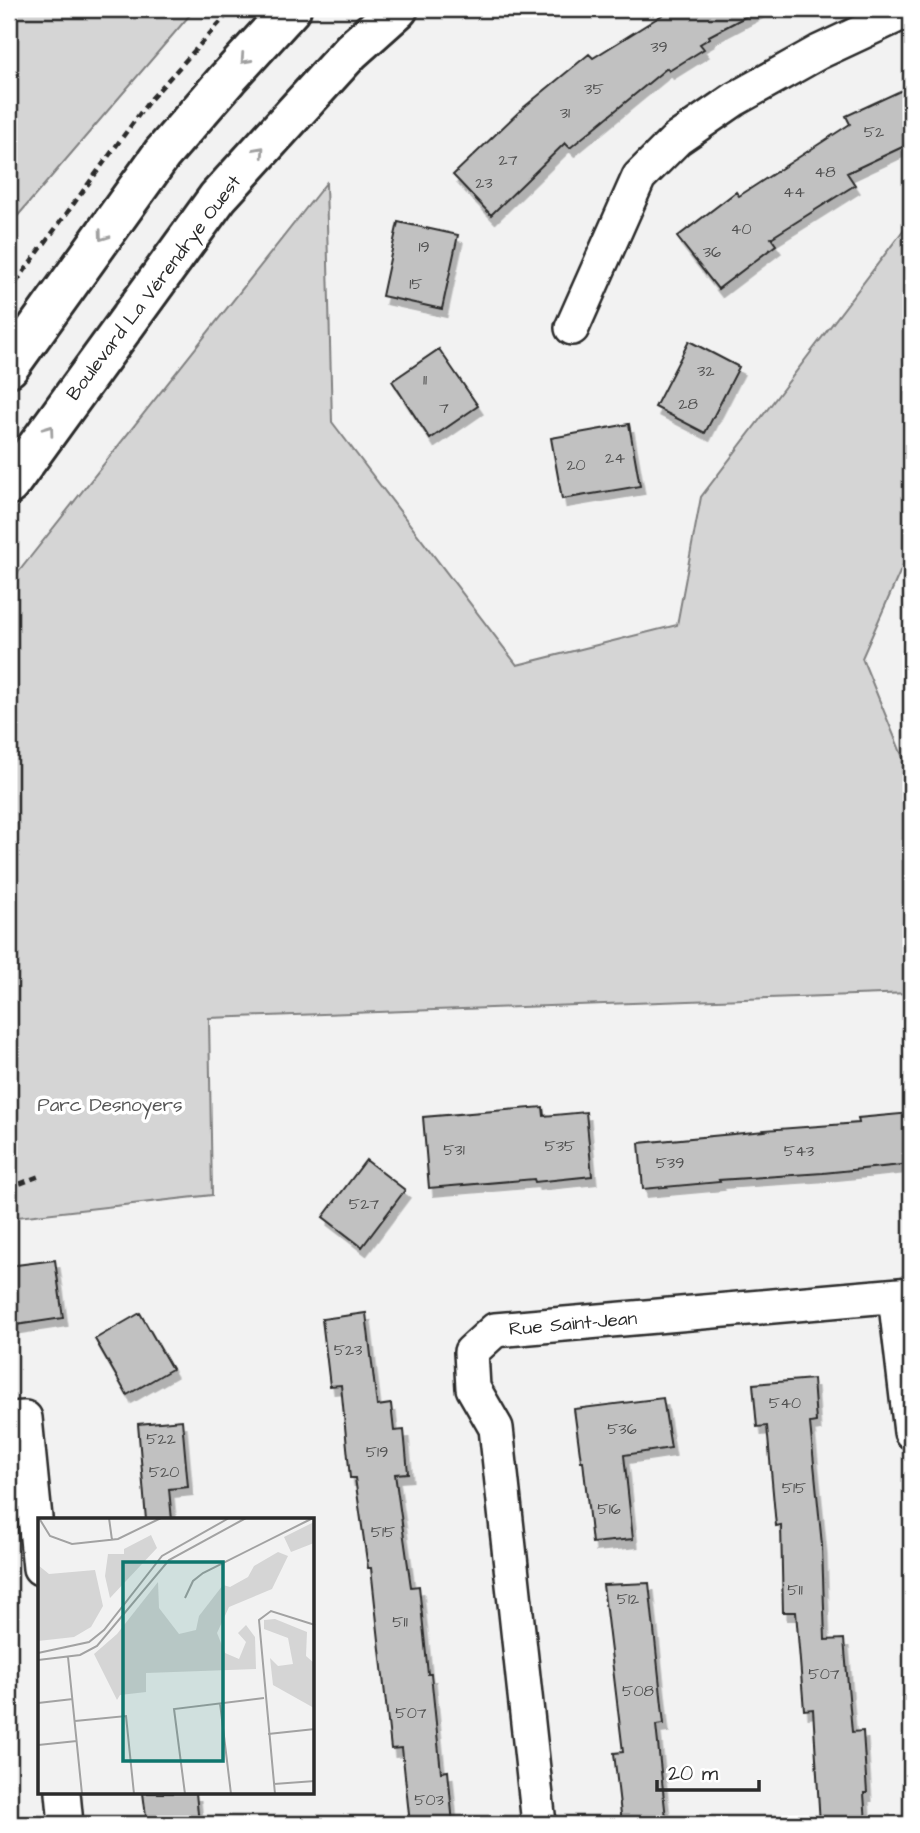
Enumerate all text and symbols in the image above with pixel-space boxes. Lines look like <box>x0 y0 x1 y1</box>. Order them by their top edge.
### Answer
house number: 39 <box>650 36 668 58</box>
one-way arrow <box>241 51 253 64</box>
house number: 35 <box>584 78 604 100</box>
house number: 31 <box>560 102 570 124</box>
house number: 52 <box>864 121 884 143</box>
one-way arrow <box>251 146 264 159</box>
house number: 27 <box>499 149 518 171</box>
house number: 48 <box>814 161 836 183</box>
street label: Boulevard La Vérendrye Ouest <box>60 170 249 407</box>
house number: 23 <box>475 172 493 194</box>
house number: 44 <box>783 181 805 203</box>
house number: 40 <box>731 218 751 240</box>
one-way arrow <box>99 228 111 241</box>
house number: 19 <box>418 236 430 258</box>
house number: 36 <box>703 241 721 263</box>
house number: 15 <box>409 273 423 295</box>
house number: 32 <box>697 360 715 382</box>
house number: 11 <box>423 369 427 391</box>
house number: 28 <box>678 393 698 415</box>
house number: 7 <box>439 397 449 419</box>
one-way arrow <box>41 425 53 438</box>
house number: 24 <box>605 447 625 469</box>
house number: 20 <box>566 454 586 476</box>
park label: Parc Desnoyers <box>38 1092 182 1120</box>
house number: 535 <box>545 1135 576 1157</box>
house number: 531 <box>443 1139 465 1161</box>
house number: 543 <box>784 1140 814 1162</box>
house number: 539 <box>656 1152 684 1174</box>
house number: 527 <box>349 1193 379 1215</box>
street label: Rue Saint-Jean <box>508 1305 638 1343</box>
house number: 523 <box>334 1339 362 1361</box>
house number: 540 <box>769 1392 801 1414</box>
house number: 536 <box>607 1418 637 1440</box>
house number: 522 <box>146 1428 176 1450</box>
house number: 519 <box>366 1441 388 1463</box>
house number: 520 <box>149 1461 179 1483</box>
house number: 515 <box>782 1477 807 1499</box>
house number: 516 <box>597 1498 621 1520</box>
inset map <box>38 1518 315 1794</box>
house number: 515 <box>371 1521 396 1543</box>
house number: 511 <box>787 1579 803 1601</box>
house number: 512 <box>617 1588 639 1610</box>
house number: 511 <box>392 1611 408 1633</box>
house number: 507 <box>808 1663 840 1685</box>
house number: 508 <box>622 1680 654 1702</box>
house number: 507 <box>395 1702 427 1724</box>
scale bar <box>657 1749 759 1793</box>
text: 20 m <box>668 1759 719 1788</box>
house number: 503 <box>414 1789 444 1811</box>

